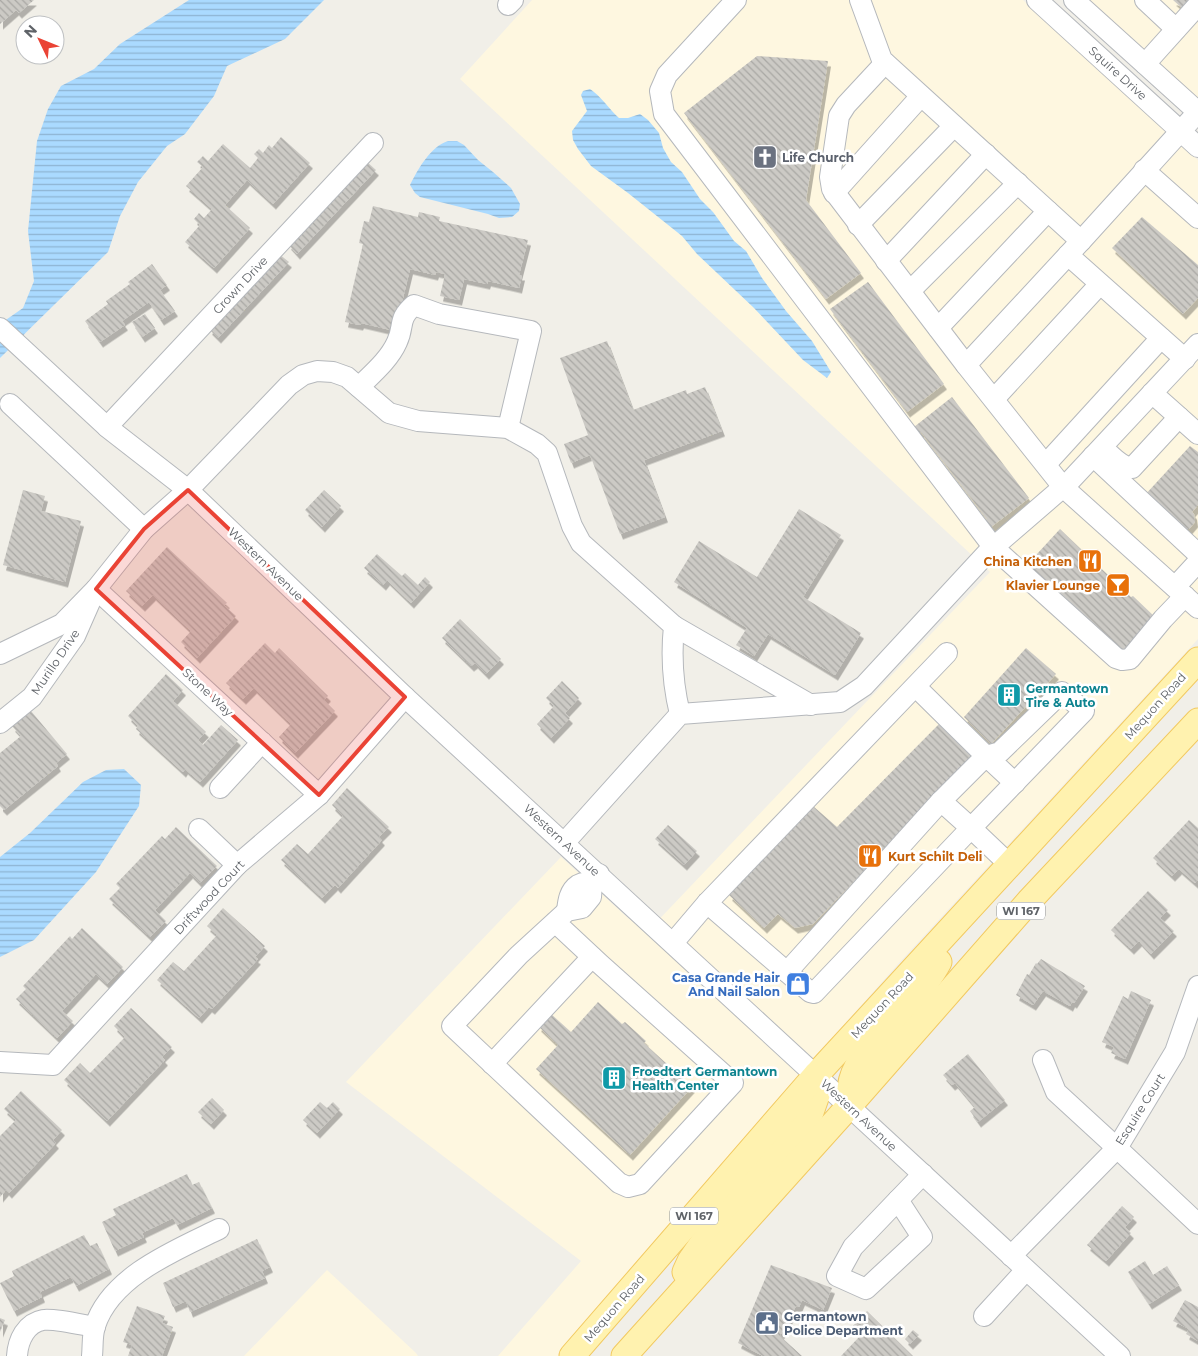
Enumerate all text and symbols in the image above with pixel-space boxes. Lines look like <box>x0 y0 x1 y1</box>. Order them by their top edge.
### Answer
north arrow <box>15 15 65 65</box>
text: N <box>20 21 41 41</box>
street label: Squire Drive <box>1086 43 1150 103</box>
church icon: Life Church <box>752 144 778 170</box>
place label: Life Church <box>782 150 854 165</box>
street label: Crown Drive <box>209 253 271 317</box>
street label: Western Avenue <box>225 524 307 604</box>
restaurant icon: China Kitchen <box>1077 548 1103 574</box>
place label: China Kitchen <box>984 554 1072 569</box>
bar icon: Klavier Lounge <box>1105 572 1131 598</box>
place label: Klavier Lounge <box>1006 578 1100 593</box>
street label: Murillo Drive <box>28 626 82 698</box>
street label: Stone Way <box>179 665 237 720</box>
street label: Mequon Road <box>1121 669 1189 743</box>
place label: Germantown Tire & Auto <box>1026 681 1108 710</box>
building icon: Germantown Tire & Auto <box>996 682 1022 708</box>
street label: Western Avenue <box>521 801 603 879</box>
restaurant icon: Kurt Schilt Deli <box>857 843 883 869</box>
place label: Kurt Schilt Deli <box>888 849 982 864</box>
street label: Driftwood Court <box>170 856 248 938</box>
road number: WI 167 <box>997 902 1045 919</box>
street label: Mequon Road <box>848 969 916 1041</box>
place label: Casa Grande Hair And Nail Salon <box>672 970 780 999</box>
shop icon: Casa Grande Hair And Nail Salon <box>785 971 811 997</box>
place label: Froedtert Germantown Health Center <box>632 1064 777 1093</box>
building icon: Froedtert Germantown Health Center <box>601 1065 627 1091</box>
street label: Esquire Court <box>1112 1070 1168 1148</box>
street label: Western Avenue <box>818 1076 900 1154</box>
road number: WI 167 <box>670 1208 718 1224</box>
street label: Mequon Road <box>580 1271 648 1345</box>
place label: Germantown Police Department <box>784 1309 904 1338</box>
public building icon: Germantown Police Department <box>754 1310 780 1336</box>

